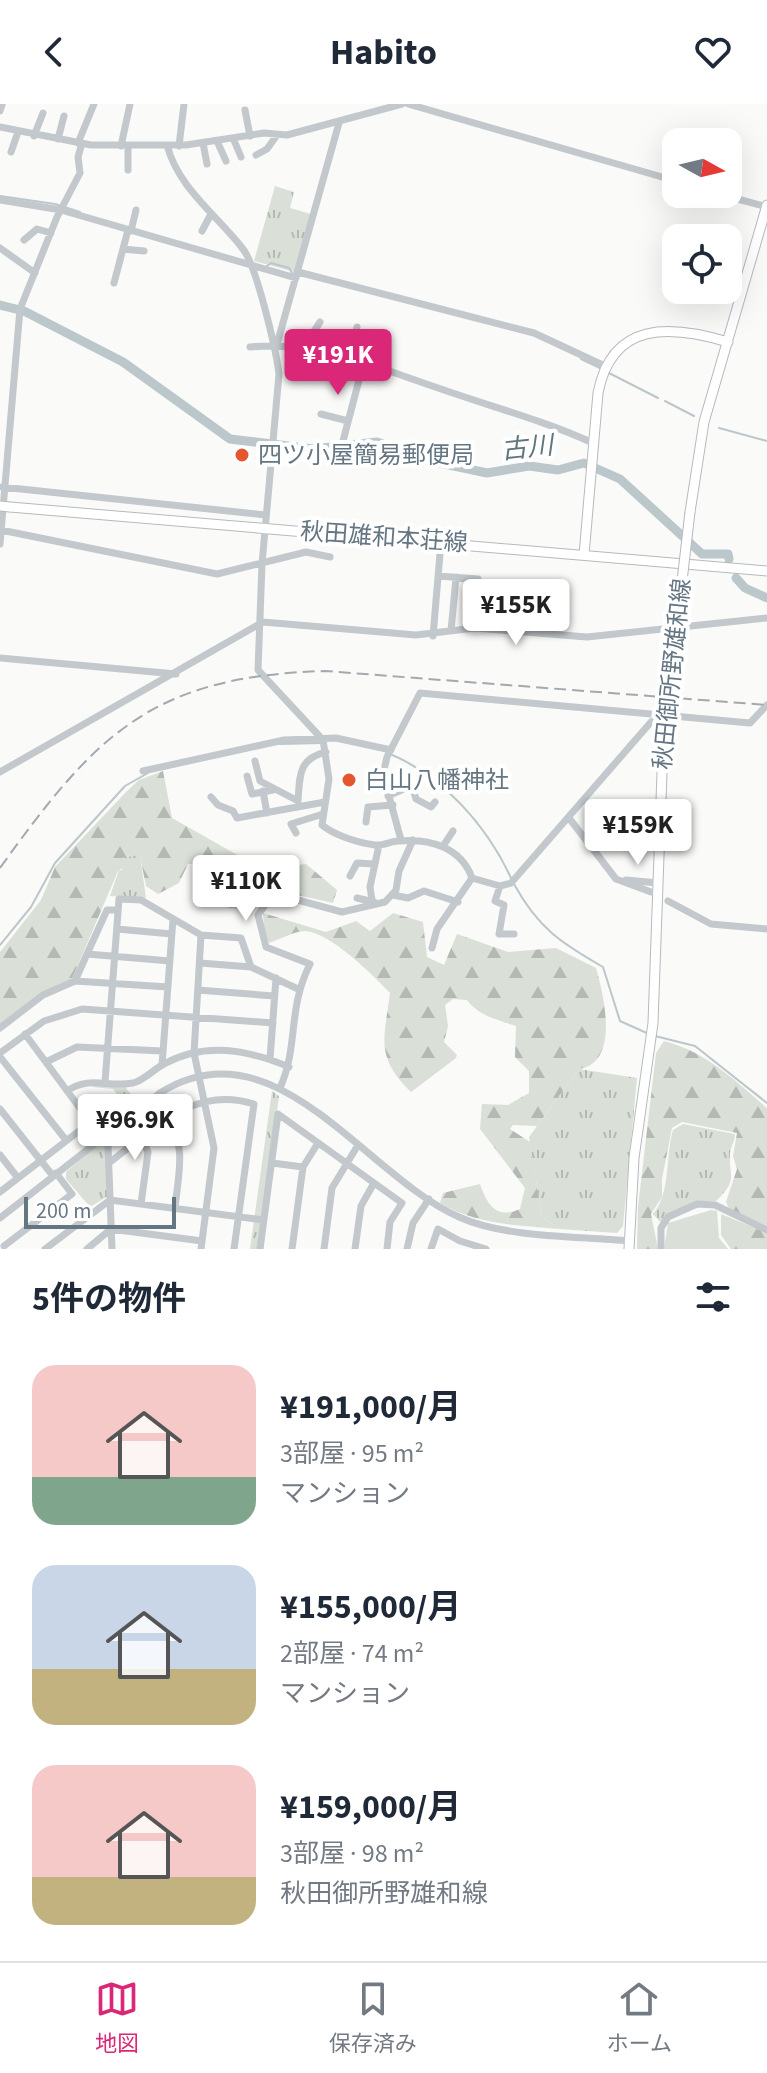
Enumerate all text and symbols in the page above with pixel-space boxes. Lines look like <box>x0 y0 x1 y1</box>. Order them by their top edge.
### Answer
text: Habito <box>330 27 437 78</box>
icon: back <box>32 30 76 74</box>
icon: heart <box>691 30 735 74</box>
north arrow <box>662 128 742 208</box>
map controls <box>662 128 742 304</box>
button: locate <box>662 224 742 304</box>
pin: ¥191K <box>282 329 394 397</box>
text: ¥191K <box>303 336 373 373</box>
water label: 古川 <box>499 426 558 469</box>
place label: 四ツ小屋簡易郵便局 <box>258 438 474 473</box>
marker: 四ツ小屋簡易郵便局 <box>233 446 251 464</box>
street label: 秋田雄和本荘線 <box>299 514 469 561</box>
street label: 秋田御所野雄和線 <box>645 577 700 771</box>
pin: ¥155K <box>460 579 572 647</box>
text: ¥155K <box>481 586 551 623</box>
place label: 白山八幡神社 <box>365 763 509 798</box>
marker: 白山八幡神社 <box>340 771 358 789</box>
pin: ¥159K <box>582 799 694 867</box>
text: ¥159K <box>603 806 673 843</box>
pin: ¥110K <box>190 855 302 923</box>
text: ¥110K <box>211 862 281 899</box>
pin: ¥96.9K <box>70 1094 200 1162</box>
text: ¥96.9K <box>96 1101 174 1138</box>
scale bar <box>24 1193 176 1229</box>
text: 200 m <box>36 1195 91 1227</box>
text: 5件の物件 <box>32 1275 186 1324</box>
icon: filters <box>691 1275 735 1319</box>
text: ¥191,000/月 <box>280 1383 461 1432</box>
icon: home <box>96 1397 192 1493</box>
text: 3部屋 · 95 m² <box>280 1435 424 1472</box>
text: マンション <box>280 1475 410 1512</box>
text: ¥155,000/月 <box>280 1583 461 1632</box>
icon: home <box>96 1597 192 1693</box>
text: 2部屋 · 74 m² <box>280 1635 424 1672</box>
text: マンション <box>280 1675 410 1712</box>
text: ¥159,000/月 <box>280 1783 461 1832</box>
icon: home <box>96 1797 192 1893</box>
text: 3部屋 · 98 m² <box>280 1835 424 1872</box>
text: 秋田御所野雄和線 <box>280 1875 488 1912</box>
tab: 地図 <box>95 1977 139 2060</box>
tab: 保存済み <box>329 1977 417 2060</box>
tab: ホーム <box>607 1977 672 2060</box>

